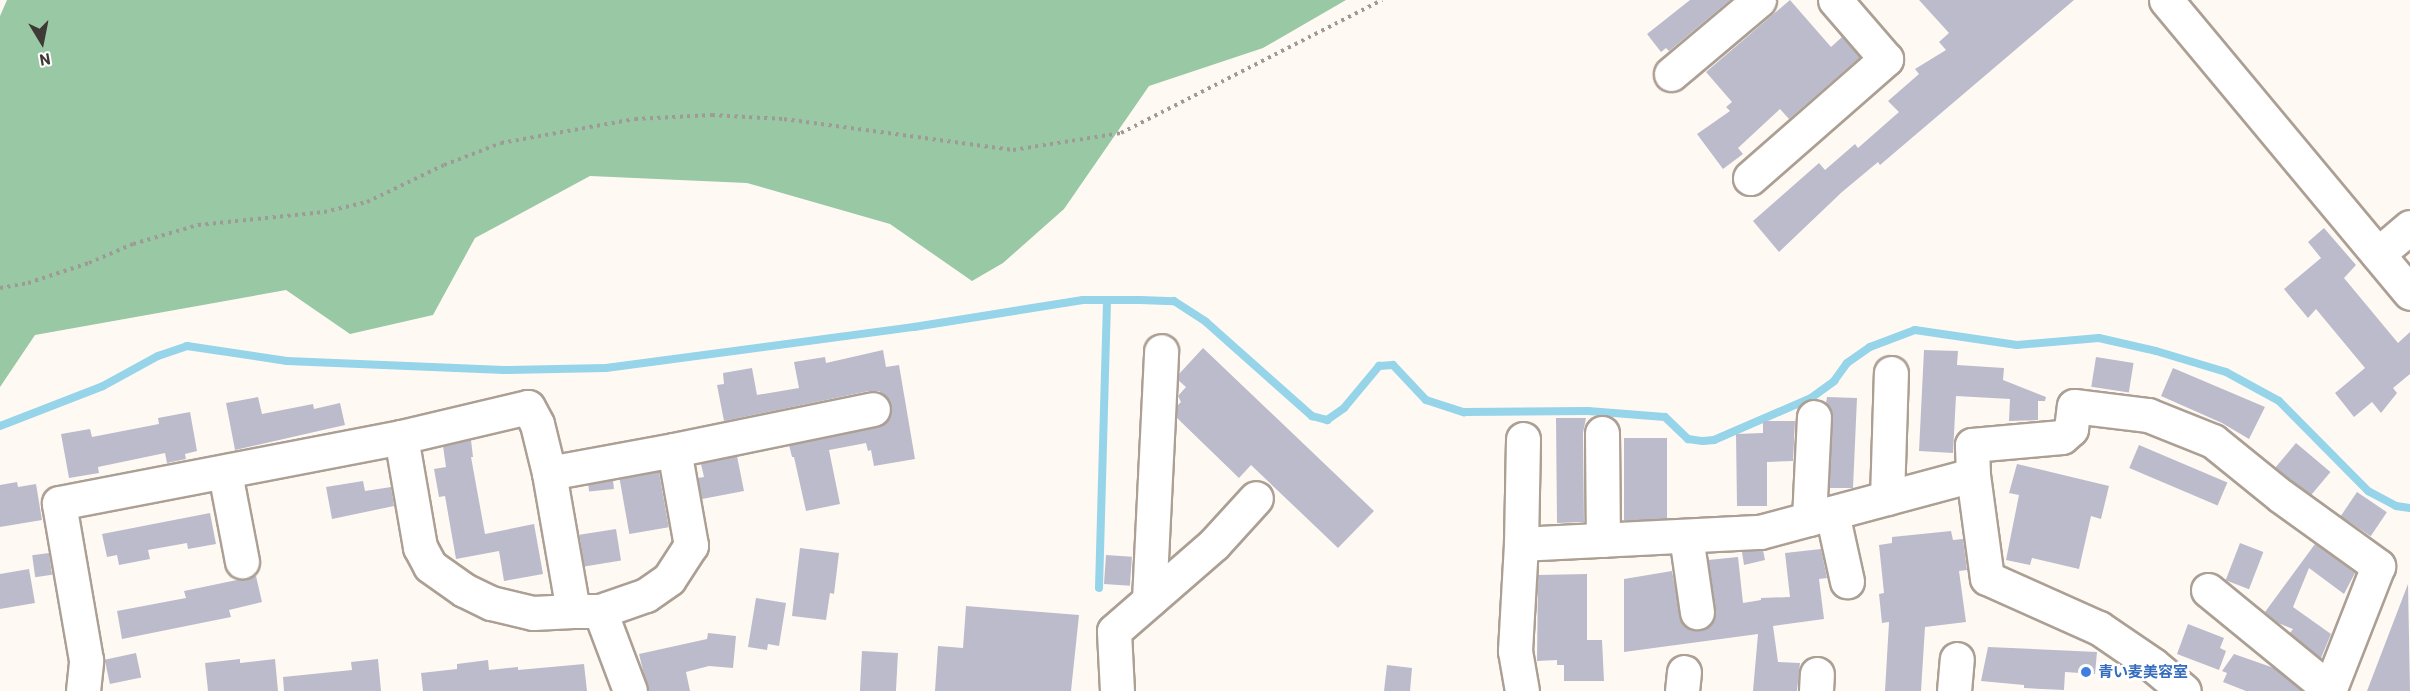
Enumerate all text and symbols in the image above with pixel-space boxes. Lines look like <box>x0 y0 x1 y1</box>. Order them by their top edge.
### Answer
north arrow <box>12 12 72 72</box>
text: N <box>38 50 52 70</box>
place label: 青い麦美容室 <box>2098 663 2188 681</box>
marker: 青い麦美容室 <box>2079 665 2093 679</box>

